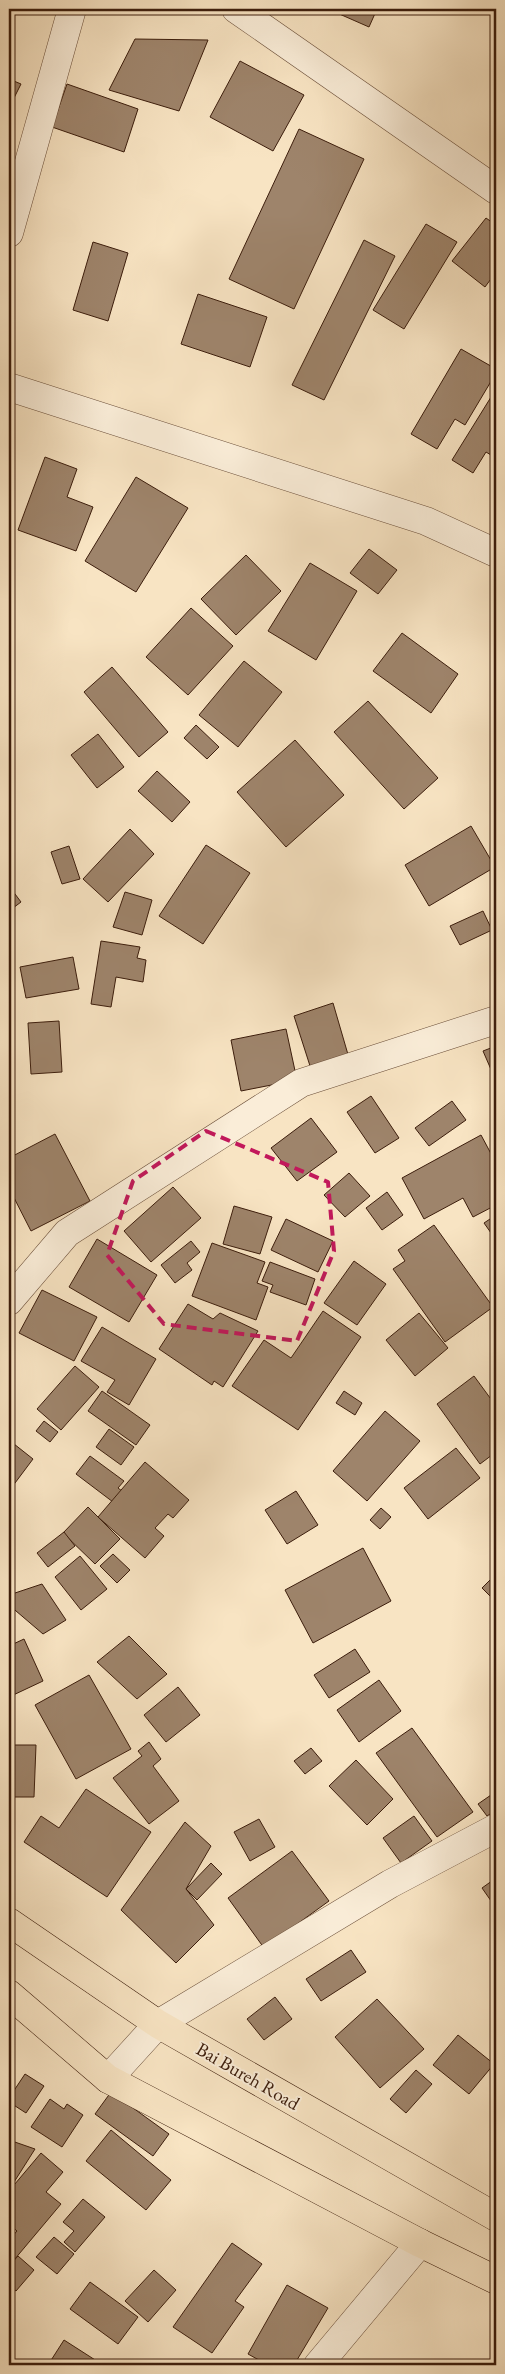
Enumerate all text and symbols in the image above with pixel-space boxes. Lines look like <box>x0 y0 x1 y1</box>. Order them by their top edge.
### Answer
street label: Bai Bureh Road <box>192 2036 305 2116</box>

